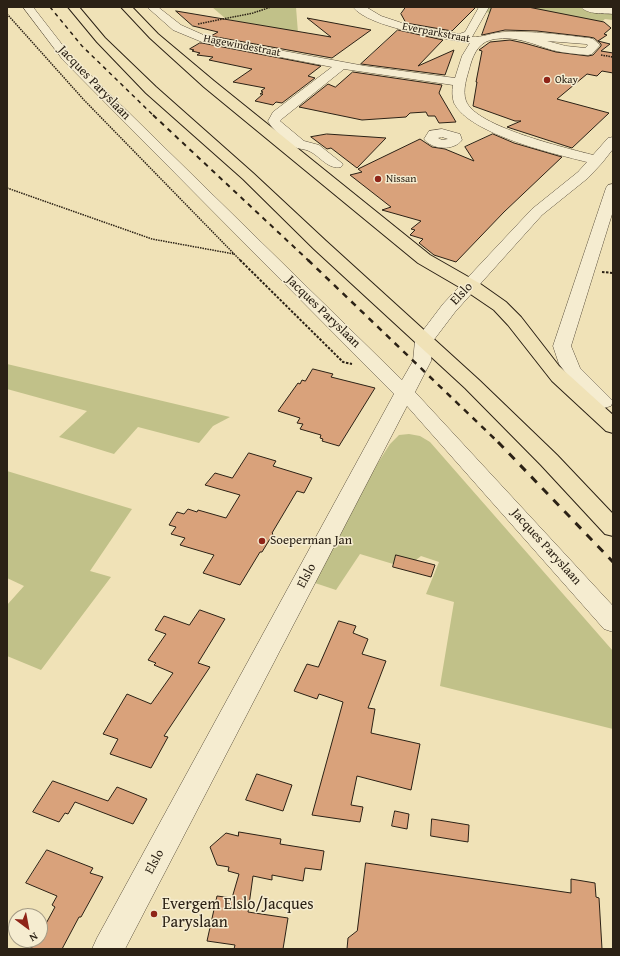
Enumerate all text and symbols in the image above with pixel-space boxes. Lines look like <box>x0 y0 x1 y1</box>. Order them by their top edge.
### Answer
street label: Everparkstraat <box>401 20 471 46</box>
street label: Hagewindestraat <box>202 32 282 60</box>
street label: Jacques Paryslaan <box>55 43 133 123</box>
place label: Okay <box>555 73 578 87</box>
marker: Okay <box>542 75 552 85</box>
place label: Nissan <box>386 172 416 186</box>
marker: Nissan <box>373 174 383 184</box>
street label: Jacques Paryslaan <box>283 273 363 351</box>
street label: Elslo <box>448 279 476 309</box>
street label: Jacques Paryslaan <box>508 506 584 588</box>
place label: Soeperman Jan <box>270 533 352 549</box>
marker: Soeperman Jan <box>257 536 267 546</box>
street label: Elslo <box>294 561 320 591</box>
street label: Elslo <box>142 847 168 877</box>
place label: Evergem Elslo/Jacques Paryslaan <box>162 895 314 933</box>
north arrow <box>8 908 48 948</box>
marker: Evergem Elslo/Jacques Paryslaan <box>149 909 159 919</box>
text: N <box>26 929 41 946</box>

